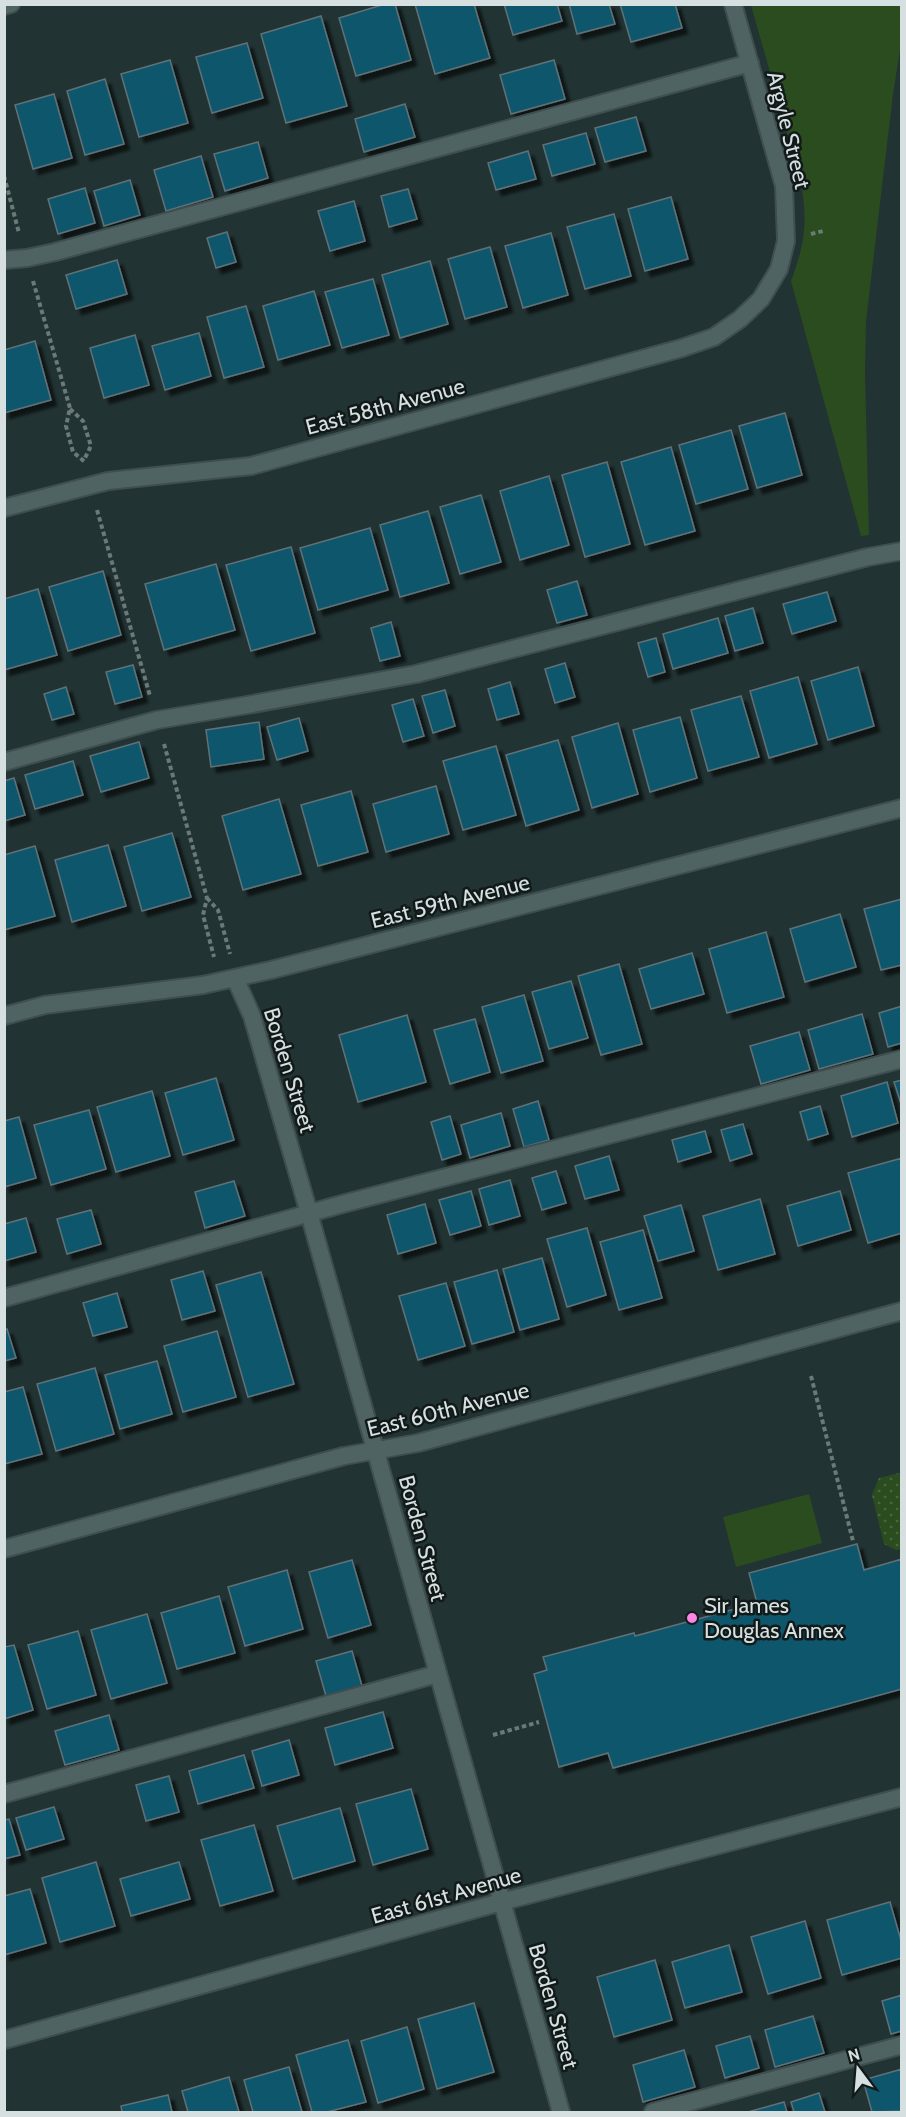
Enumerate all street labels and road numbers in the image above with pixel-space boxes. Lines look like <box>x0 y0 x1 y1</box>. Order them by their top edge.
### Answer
street label: Argyle Street <box>761 69 816 192</box>
street label: East 58th Avenue <box>303 372 468 441</box>
street label: East 59th Avenue <box>368 869 532 934</box>
street label: Borden Street <box>258 1004 321 1136</box>
street label: East 60th Avenue <box>364 1376 532 1443</box>
street label: Borden Street <box>393 1472 452 1605</box>
street label: East 61st Avenue <box>368 1861 524 1930</box>
street label: Borden Street <box>523 1940 584 2072</box>

